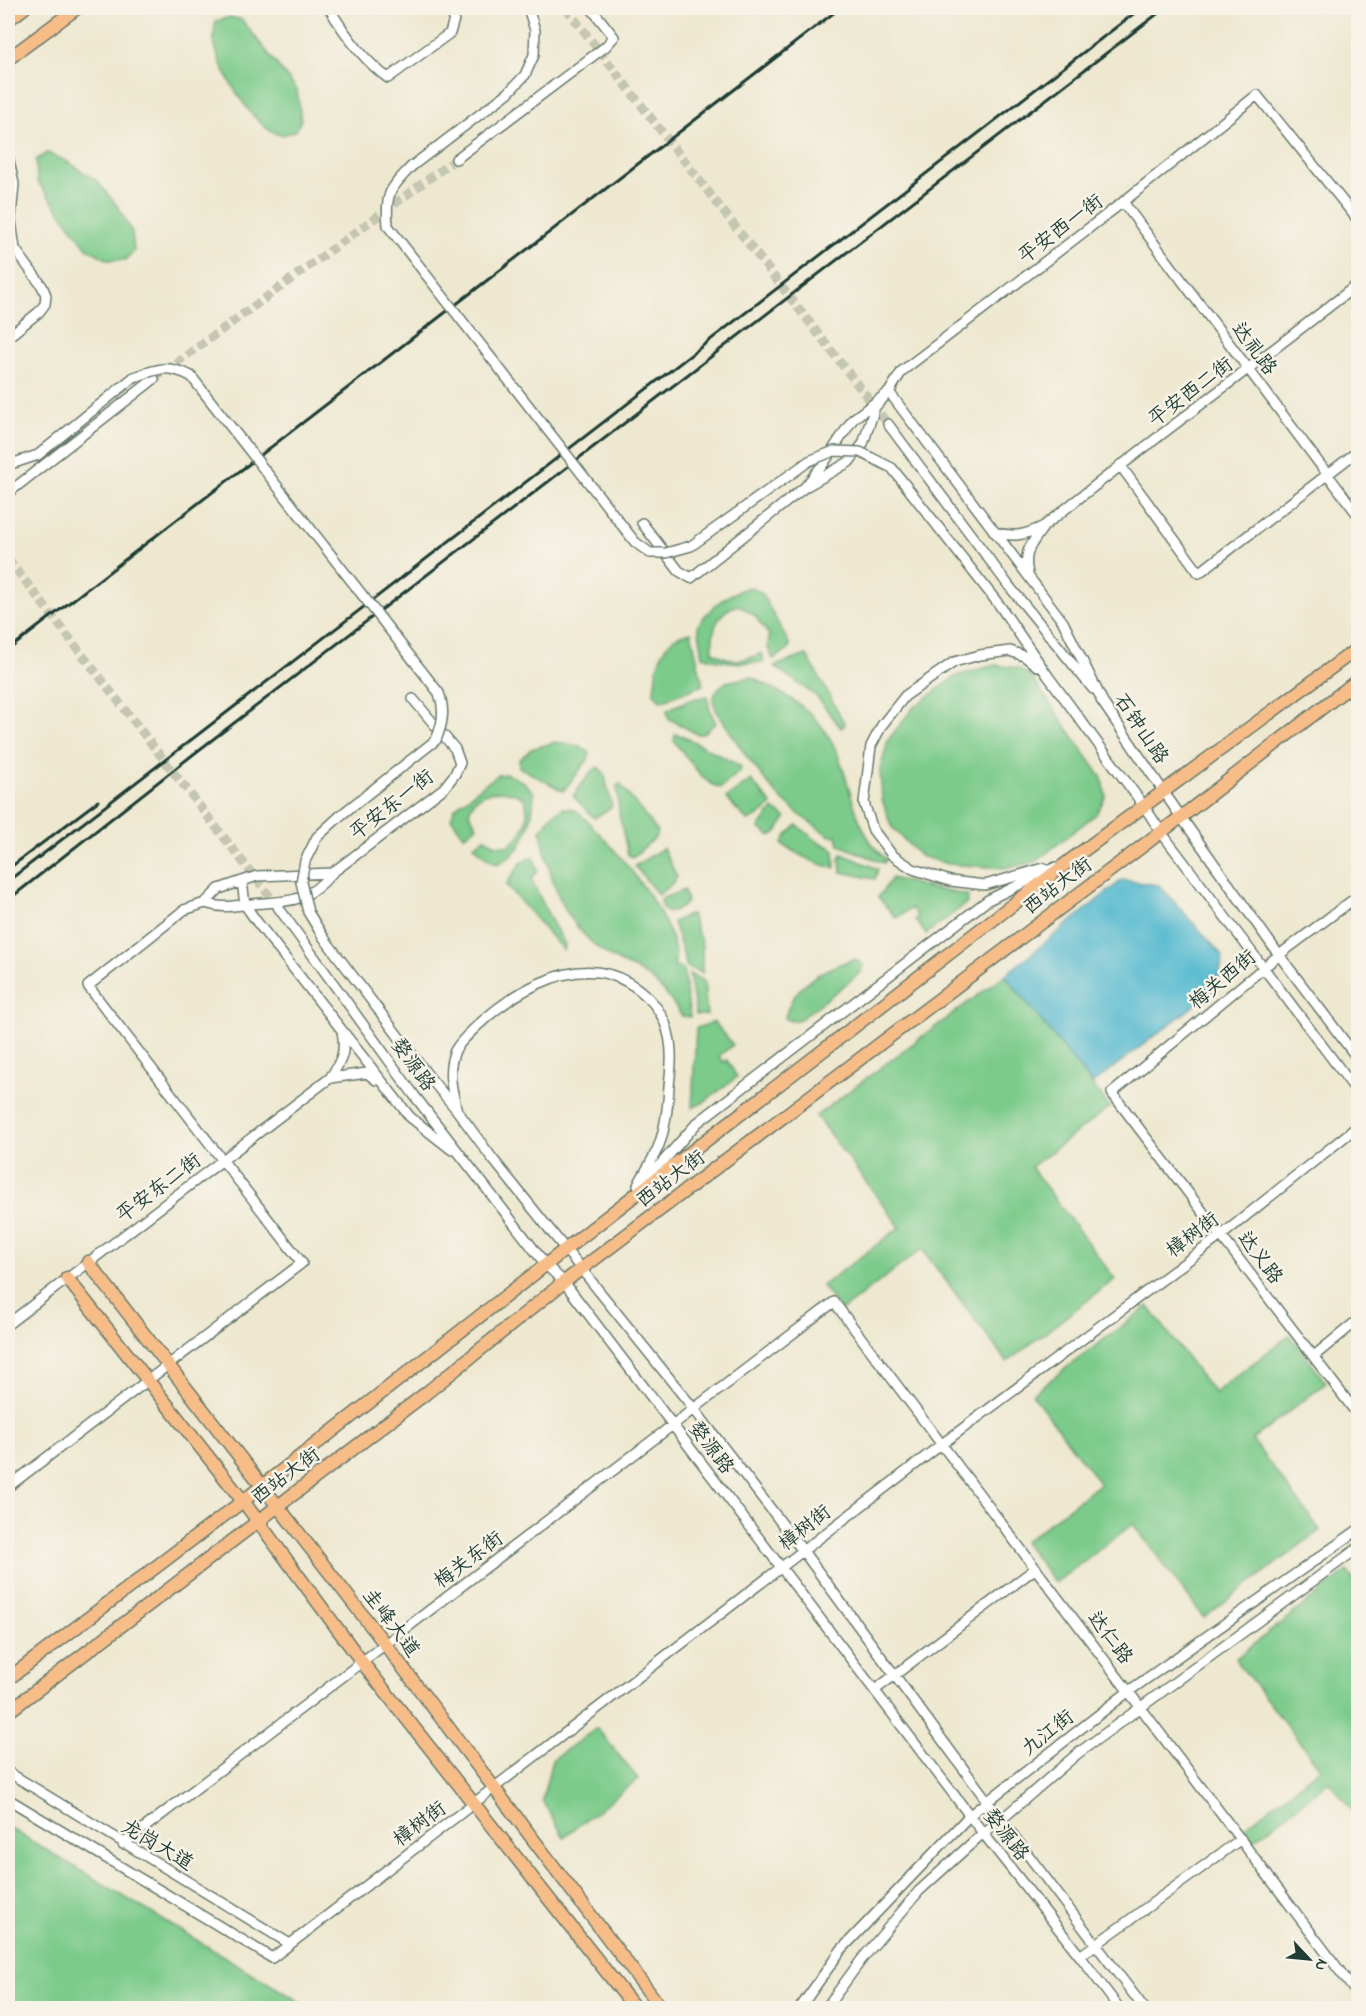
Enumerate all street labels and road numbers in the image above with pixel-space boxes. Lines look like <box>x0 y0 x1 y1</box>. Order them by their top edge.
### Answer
street label: 平安西一街 <box>1013 188 1110 272</box>
street label: 达礼路 <box>1223 317 1283 383</box>
street label: 平安西二街 <box>1143 351 1240 435</box>
street label: 石钟山路 <box>1106 688 1175 771</box>
street label: 平安东一街 <box>344 764 441 848</box>
street label: 西站大街 <box>1018 851 1099 923</box>
street label: 梅关西街 <box>1184 944 1264 1018</box>
street label: 婺源路 <box>383 1033 442 1099</box>
street label: 西站大街 <box>631 1144 712 1216</box>
street label: 平安东二街 <box>111 1147 208 1231</box>
street label: 樟树街 <box>1161 1206 1226 1266</box>
street label: 达义路 <box>1229 1226 1289 1292</box>
street label: 婺源路 <box>680 1416 740 1482</box>
street label: 西站大街 <box>246 1441 327 1513</box>
street label: 樟树街 <box>773 1499 838 1559</box>
street label: 梅关东街 <box>429 1525 510 1597</box>
street label: 圭峰大道 <box>354 1583 426 1664</box>
street label: 达仁路 <box>1079 1606 1139 1672</box>
street label: 九江街 <box>1016 1704 1081 1764</box>
street label: 樟树街 <box>388 1795 453 1855</box>
street label: 婺源路 <box>975 1803 1036 1869</box>
street label: 龙岗大道 <box>115 1813 198 1879</box>

